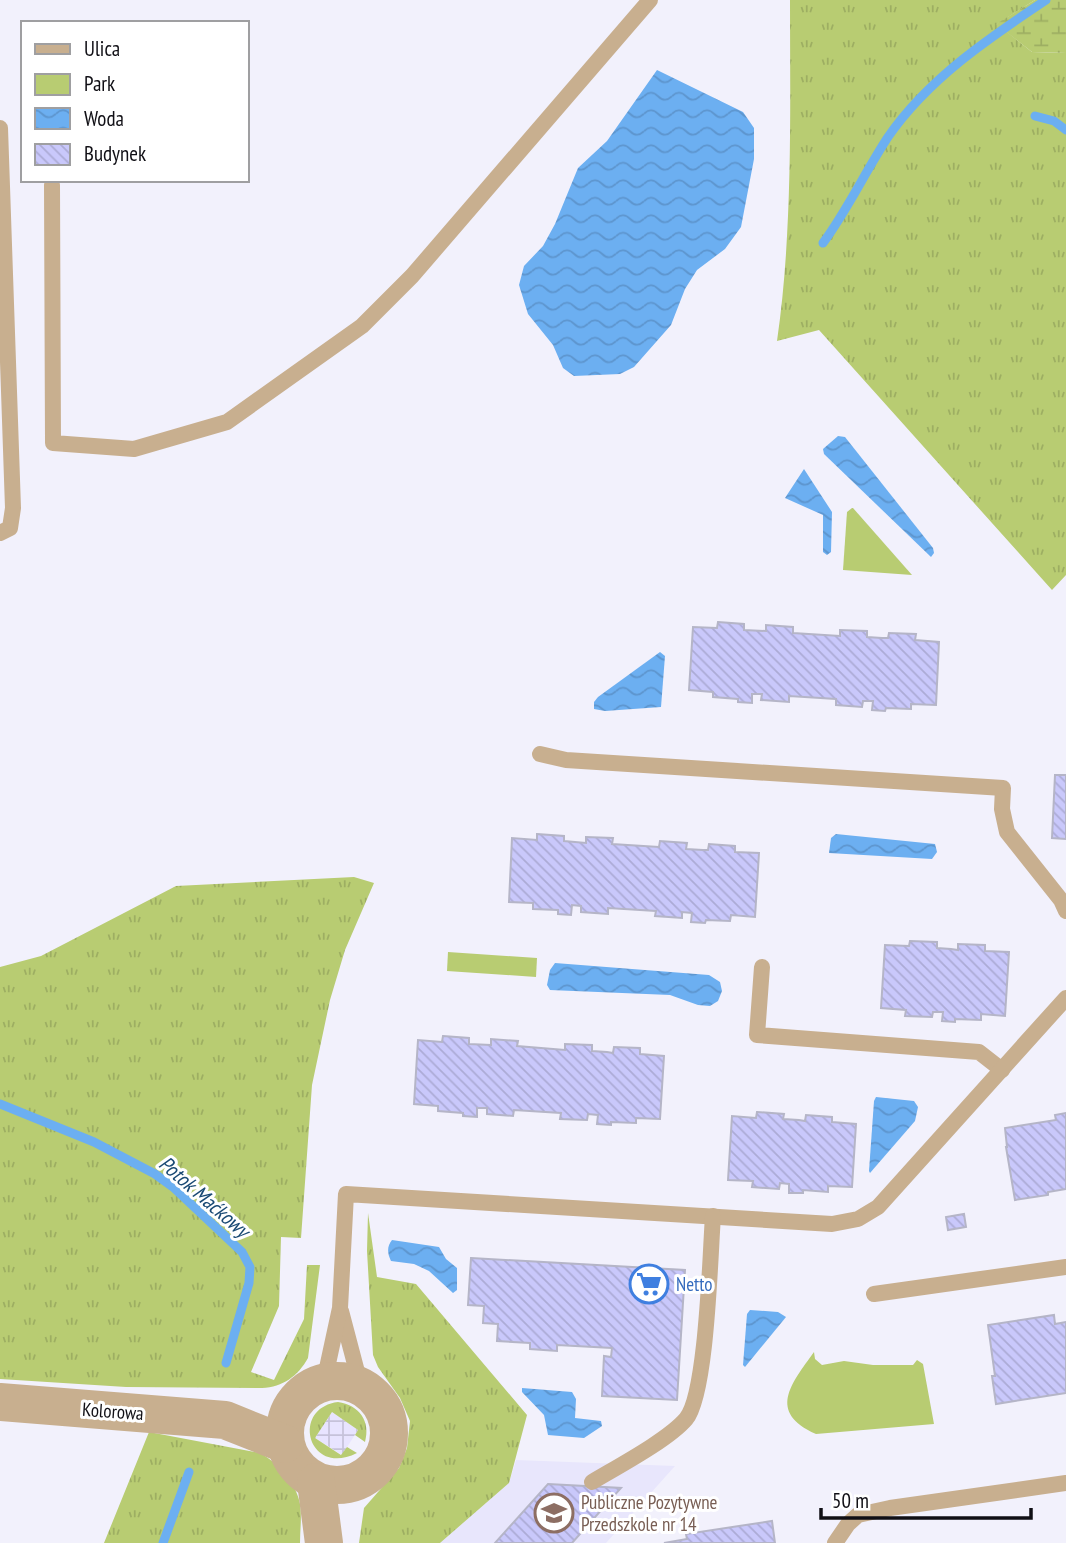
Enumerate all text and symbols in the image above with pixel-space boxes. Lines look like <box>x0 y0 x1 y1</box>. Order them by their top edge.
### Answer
legend <box>21 21 248 182</box>
text: Ulica <box>84 35 120 62</box>
text: Park <box>84 70 115 97</box>
text: Woda <box>84 105 124 132</box>
text: Budynek <box>84 140 146 167</box>
water label: Potok Maćkowy <box>153 1150 258 1245</box>
supermarket icon: Netto <box>628 1263 670 1305</box>
place label: Netto <box>676 1272 713 1296</box>
street label: Kolorowa <box>81 1397 145 1425</box>
scale bar <box>821 1476 1031 1520</box>
text: 50 m <box>832 1487 869 1514</box>
place label: Publiczne Pozytywne Przedszkole nr 14 <box>581 1490 718 1536</box>
school or university icon: Publiczne Pozytywne Przedszkole nr 14 <box>533 1492 575 1534</box>

